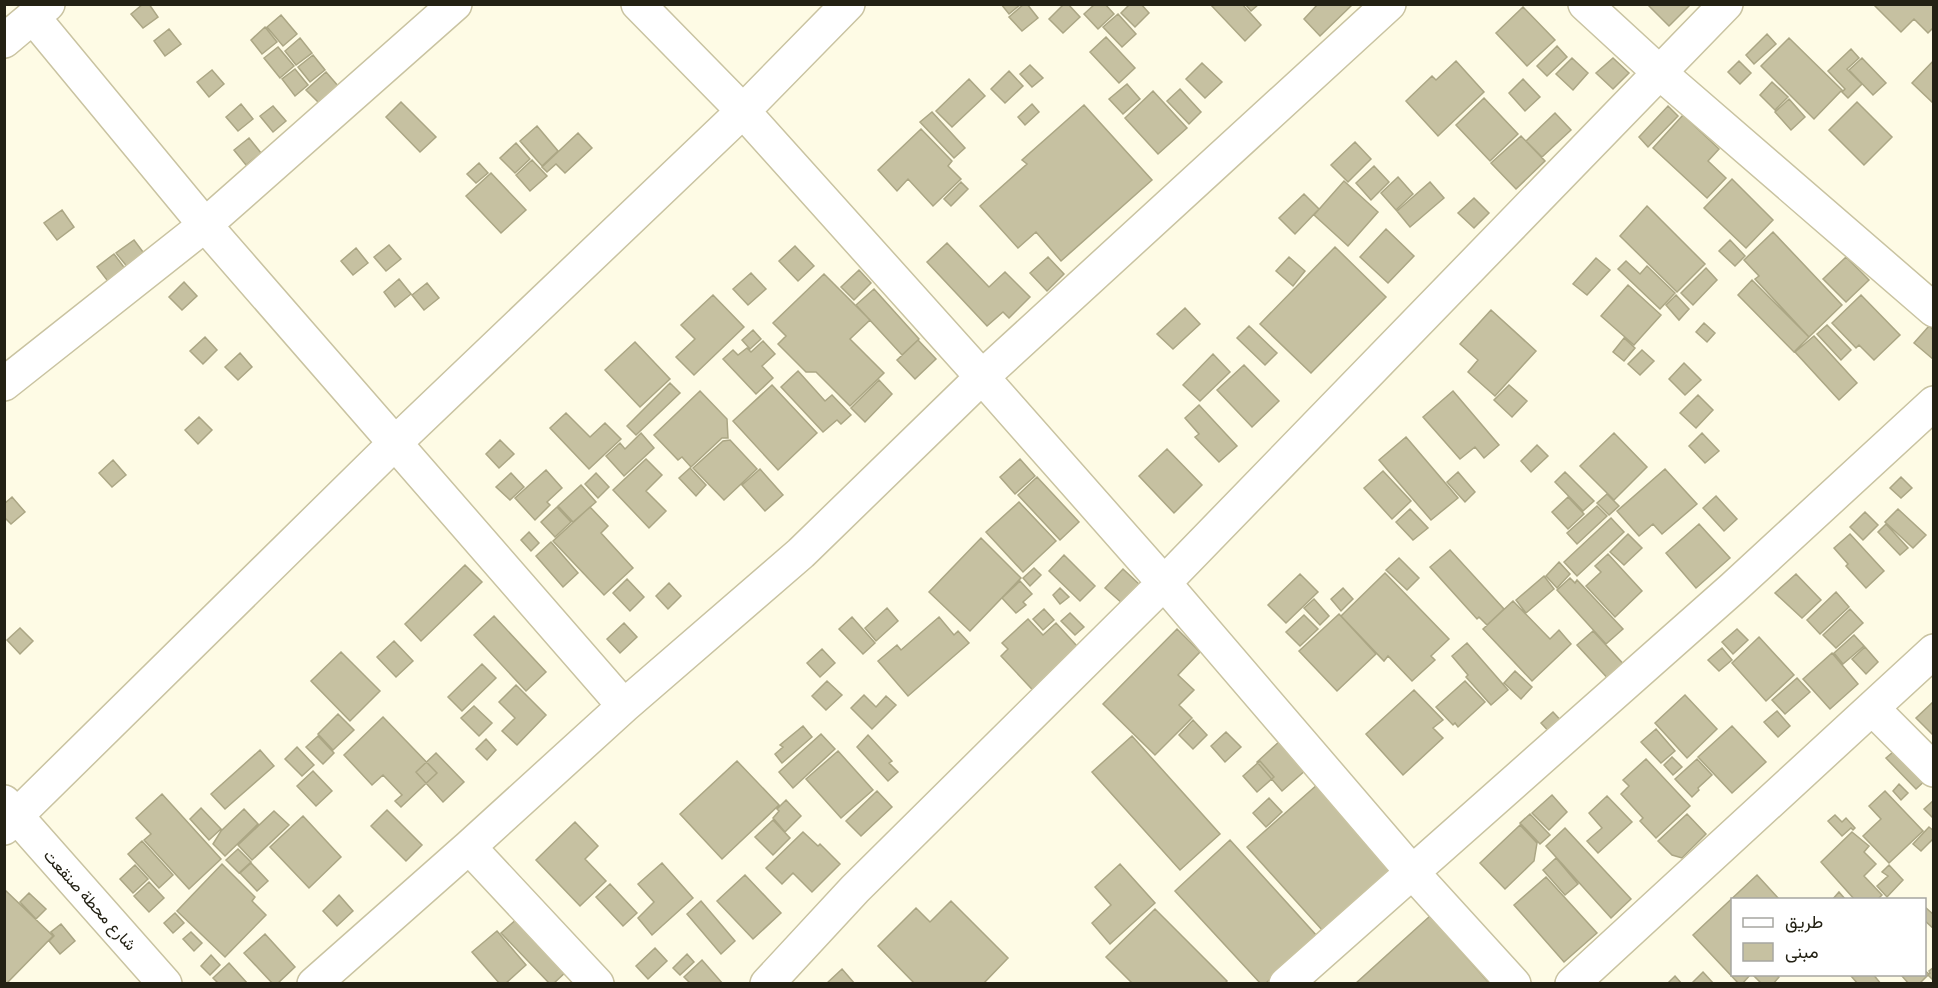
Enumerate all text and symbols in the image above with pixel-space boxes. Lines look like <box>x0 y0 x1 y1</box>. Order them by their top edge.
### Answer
street label: شارع محطة صنقعت <box>38 846 140 956</box>
legend <box>1731 898 1926 976</box>
text: طريق <box>1785 911 1823 933</box>
text: مبنى <box>1785 941 1819 963</box>

